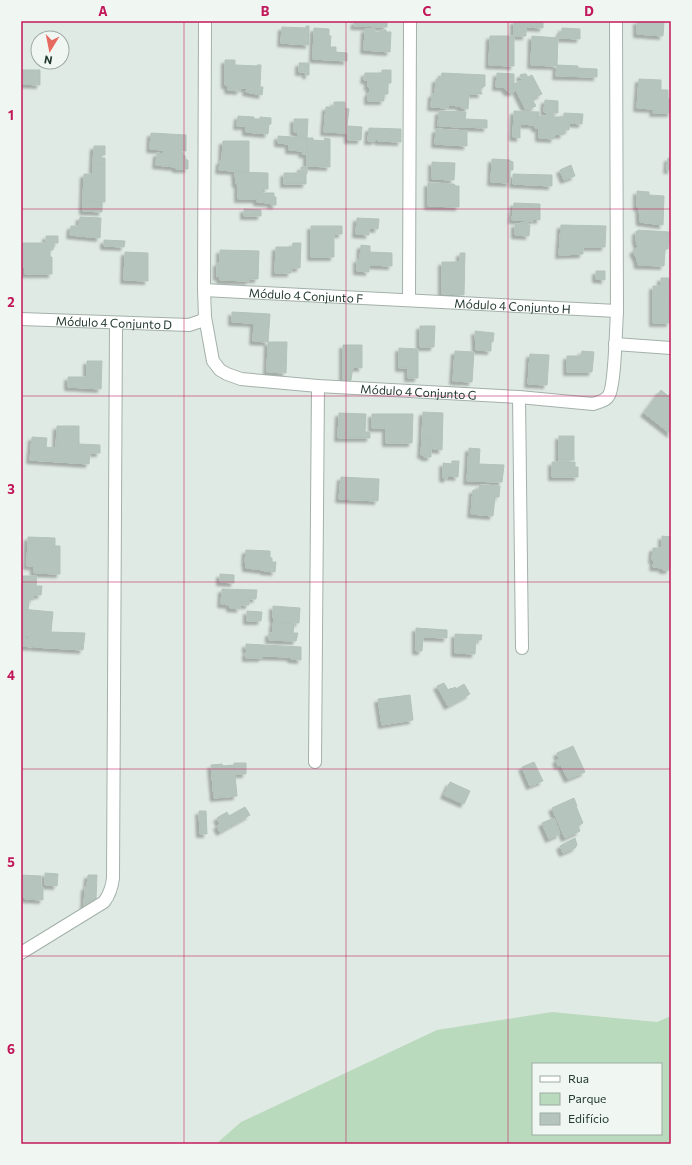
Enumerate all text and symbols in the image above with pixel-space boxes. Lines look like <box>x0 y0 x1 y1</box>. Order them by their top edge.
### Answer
text: A <box>98 3 108 19</box>
text: B <box>261 3 270 19</box>
text: C <box>423 3 432 19</box>
text: D <box>584 3 594 19</box>
north arrow <box>30 30 70 70</box>
text: N <box>43 53 53 67</box>
text: 1 <box>8 107 14 123</box>
street label: Módulo 4 Conjunto F <box>248 285 364 305</box>
text: 2 <box>7 294 15 310</box>
street label: Módulo 4 Conjunto H <box>454 296 571 316</box>
street label: Módulo 4 Conjunto D <box>55 313 173 331</box>
street label: Módulo 4 Conjunto G <box>360 381 477 402</box>
text: 3 <box>7 481 15 497</box>
text: 4 <box>7 667 15 683</box>
text: 5 <box>7 854 15 870</box>
text: 6 <box>7 1041 15 1057</box>
legend <box>532 1063 662 1135</box>
text: Rua <box>568 1071 589 1085</box>
text: Parque <box>568 1091 606 1105</box>
text: Edifício <box>568 1111 609 1125</box>

